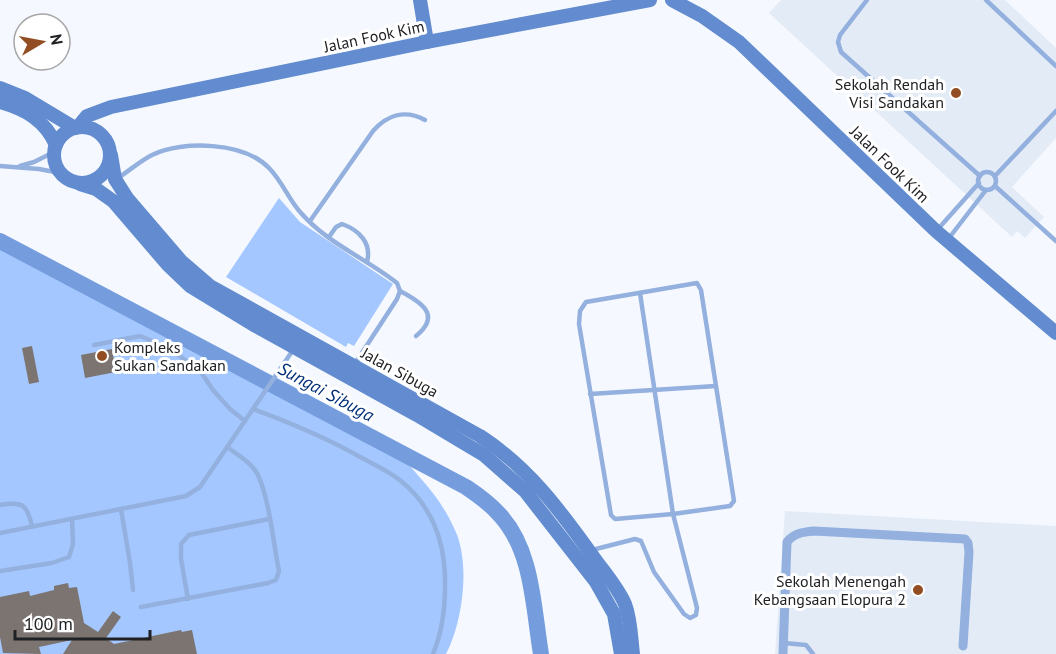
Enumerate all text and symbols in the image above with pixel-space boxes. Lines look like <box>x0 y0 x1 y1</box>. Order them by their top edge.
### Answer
north arrow <box>12 12 72 72</box>
street label: Jalan Fook Kim <box>321 16 426 57</box>
text: N <box>46 32 68 46</box>
place label: Sekolah Rendah Visi Sandakan <box>835 74 944 112</box>
marker: Sekolah Rendah Visi Sandakan <box>949 86 963 100</box>
street label: Jalan Fook Kim <box>846 121 934 207</box>
place label: Kompleks Sukan Sandakan <box>114 337 226 375</box>
street label: Jalan Sibuga <box>357 342 442 401</box>
marker: Kompleks Sukan Sandakan <box>95 349 109 363</box>
water label: Sungai Sibuga <box>274 357 378 427</box>
place label: Sekolah Menengah Kebangsaan Elopura 2 <box>754 571 906 609</box>
marker: Sekolah Menengah Kebangsaan Elopura 2 <box>911 583 925 597</box>
scale bar <box>15 603 150 641</box>
text: 100 m <box>24 612 73 635</box>

